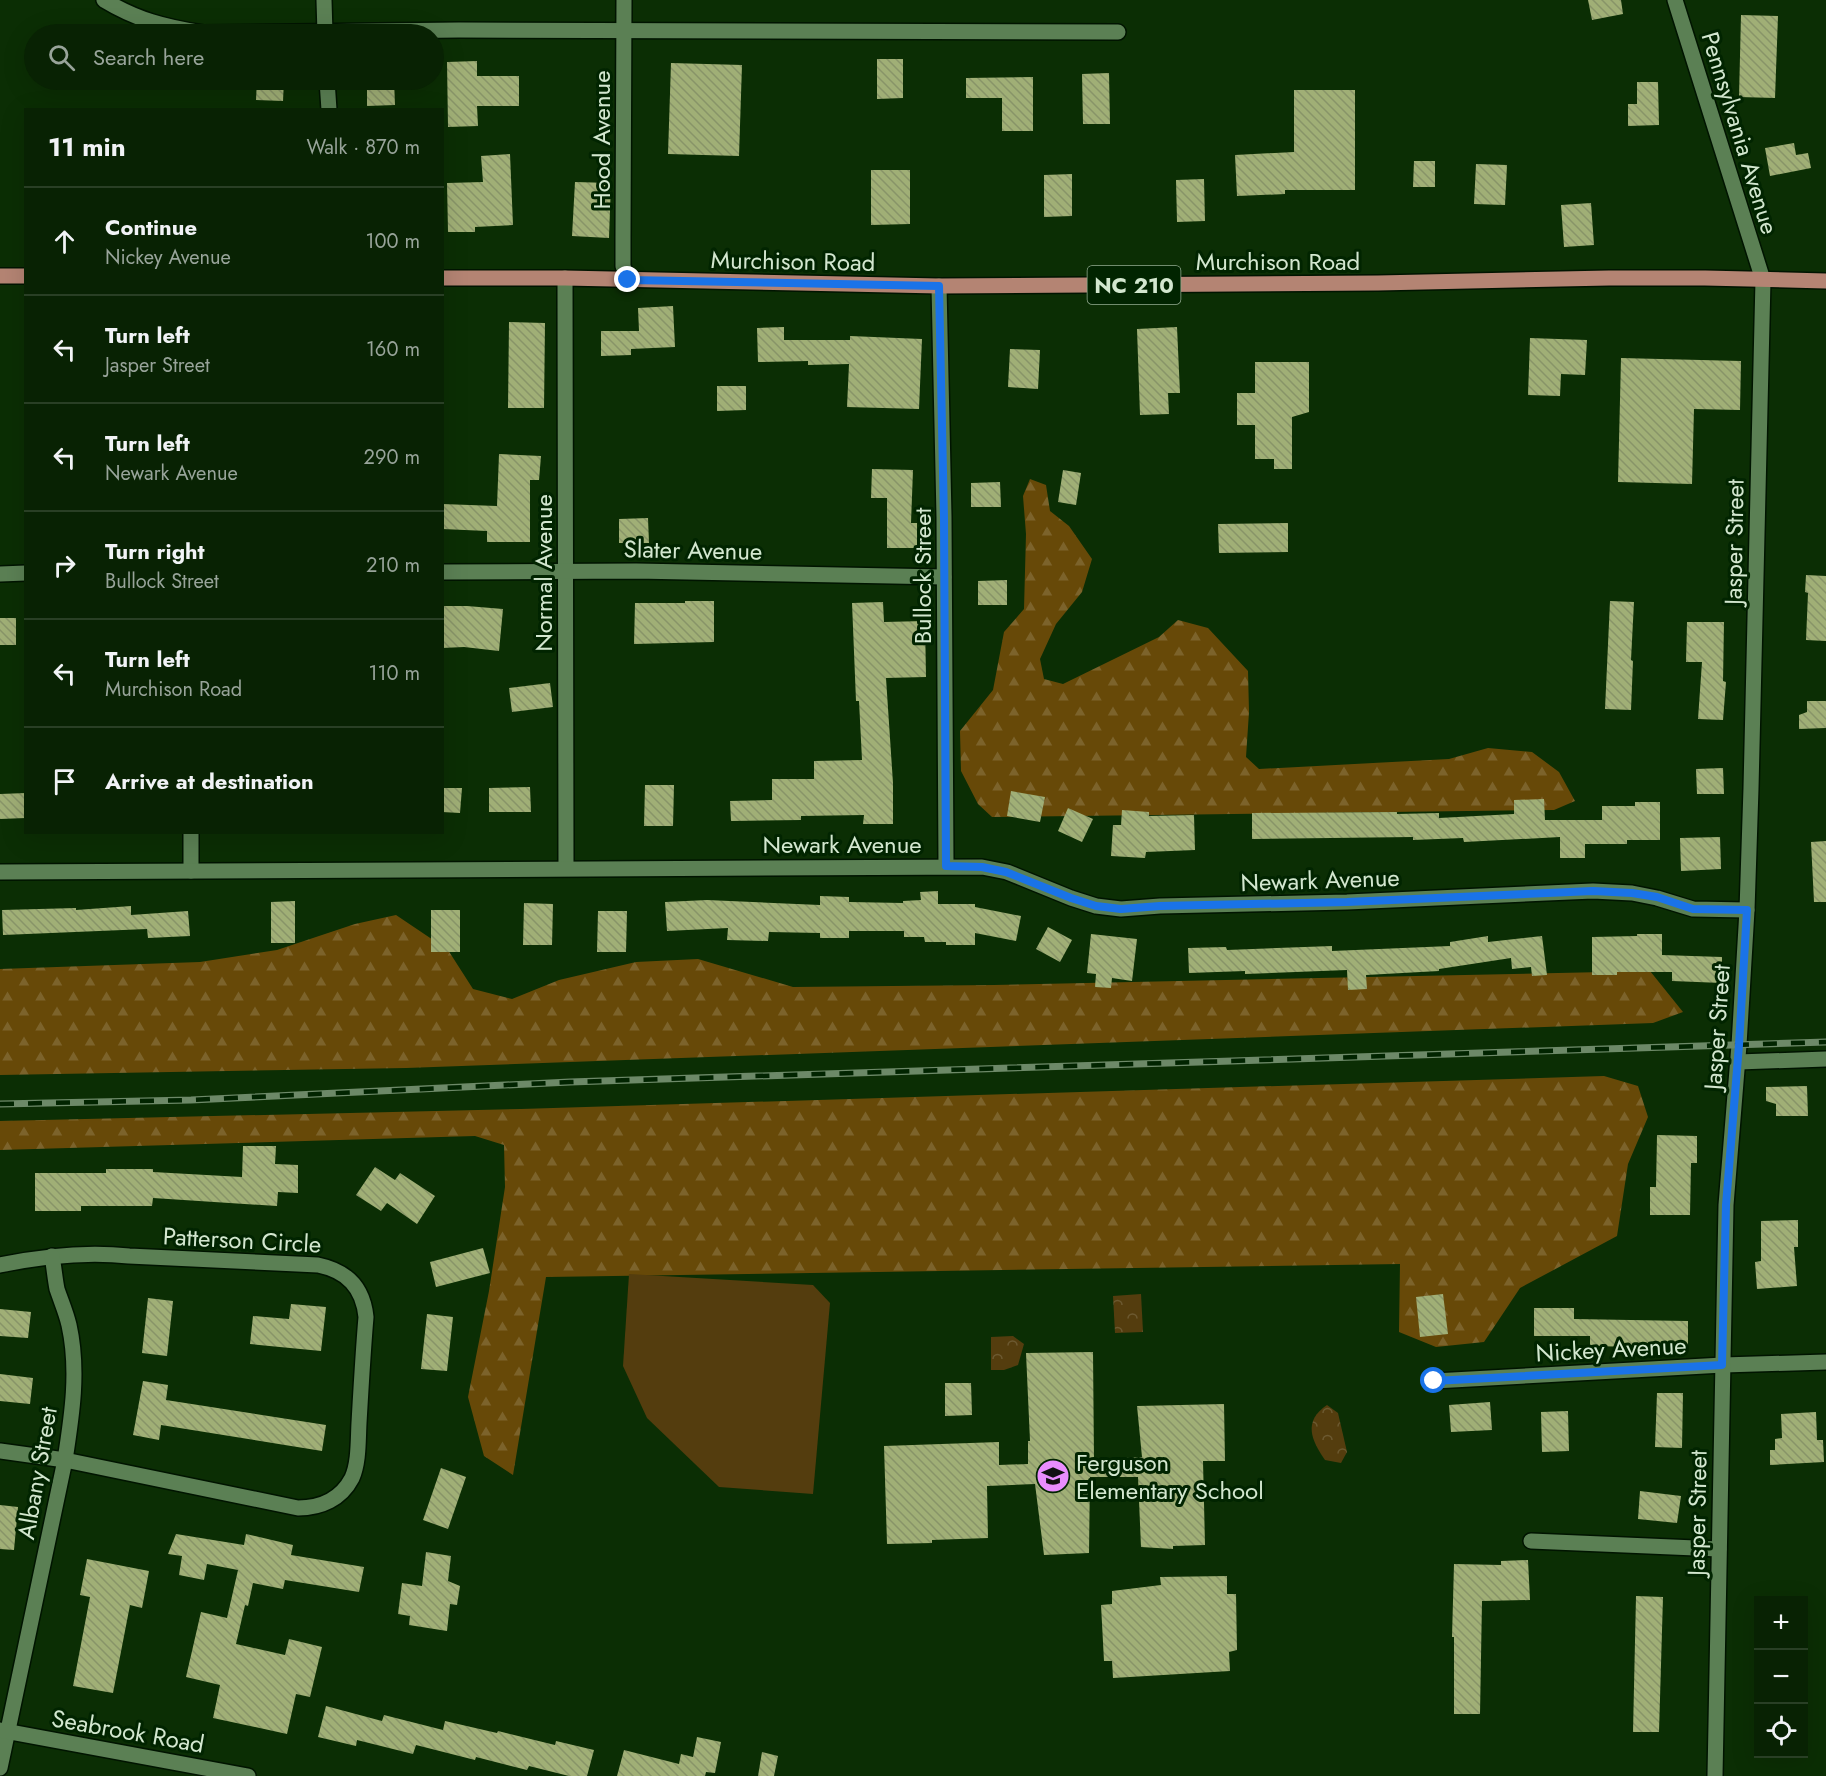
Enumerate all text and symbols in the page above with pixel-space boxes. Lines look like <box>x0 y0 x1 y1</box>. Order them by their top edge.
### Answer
search box <box>24 24 444 90</box>
street label: Pennsylvania Avenue <box>1693 27 1787 239</box>
icon: search <box>45 41 78 74</box>
text: Search here <box>93 41 204 73</box>
street label: Hood Avenue <box>584 70 619 210</box>
text: 11 min <box>48 128 126 166</box>
text: Walk · 870 m <box>306 133 420 162</box>
text: Continue <box>105 211 197 243</box>
icon: ahead <box>48 225 81 258</box>
text: 100 m <box>365 227 420 256</box>
street label: Murchison Road <box>710 242 876 280</box>
text: Nickey Avenue <box>105 243 231 272</box>
street label: Murchison Road <box>1196 244 1360 279</box>
route end <box>614 266 640 292</box>
road number: NC 210 <box>1088 266 1180 304</box>
text: Turn left <box>105 319 190 351</box>
icon: left <box>48 333 81 366</box>
text: 160 m <box>366 335 420 364</box>
text: Jasper Street <box>105 351 210 380</box>
text: Turn left <box>105 427 190 459</box>
icon: left <box>48 441 81 474</box>
text: 290 m <box>364 443 420 472</box>
text: Newark Avenue <box>105 459 238 488</box>
street label: Jasper Street <box>1715 479 1753 608</box>
street label: Normal Avenue <box>526 494 561 652</box>
street label: Bullock Street <box>905 507 940 644</box>
street label: Slater Avenue <box>623 531 763 569</box>
text: Turn right <box>105 535 205 567</box>
icon: right <box>48 549 81 582</box>
text: 210 m <box>366 551 420 580</box>
text: Bullock Street <box>105 567 219 596</box>
text: Turn left <box>105 643 190 675</box>
icon: left <box>48 657 81 690</box>
text: 110 m <box>368 659 420 688</box>
text: Murchison Road <box>105 675 242 704</box>
icon: arrive <box>48 765 81 798</box>
text: Arrive at destination <box>105 765 314 797</box>
street label: Newark Avenue <box>762 827 922 862</box>
street label: Newark Avenue <box>1240 860 1400 900</box>
street label: Jasper Street <box>1695 963 1739 1094</box>
street label: Patterson Circle <box>162 1218 322 1262</box>
street label: Nickey Avenue <box>1535 1328 1687 1370</box>
route start <box>1420 1367 1446 1393</box>
street label: Albany Street <box>8 1404 66 1542</box>
place label: Ferguson Elementary School <box>1076 1445 1264 1508</box>
street label: Jasper Street <box>1678 1450 1716 1579</box>
school or university icon: Ferguson Elementary School <box>1035 1458 1071 1494</box>
map controls <box>1754 1596 1808 1758</box>
button: + <box>1754 1596 1808 1650</box>
button: − <box>1754 1650 1808 1704</box>
street label: Seabrook Road <box>49 1700 207 1762</box>
button: locate <box>1754 1704 1808 1758</box>

